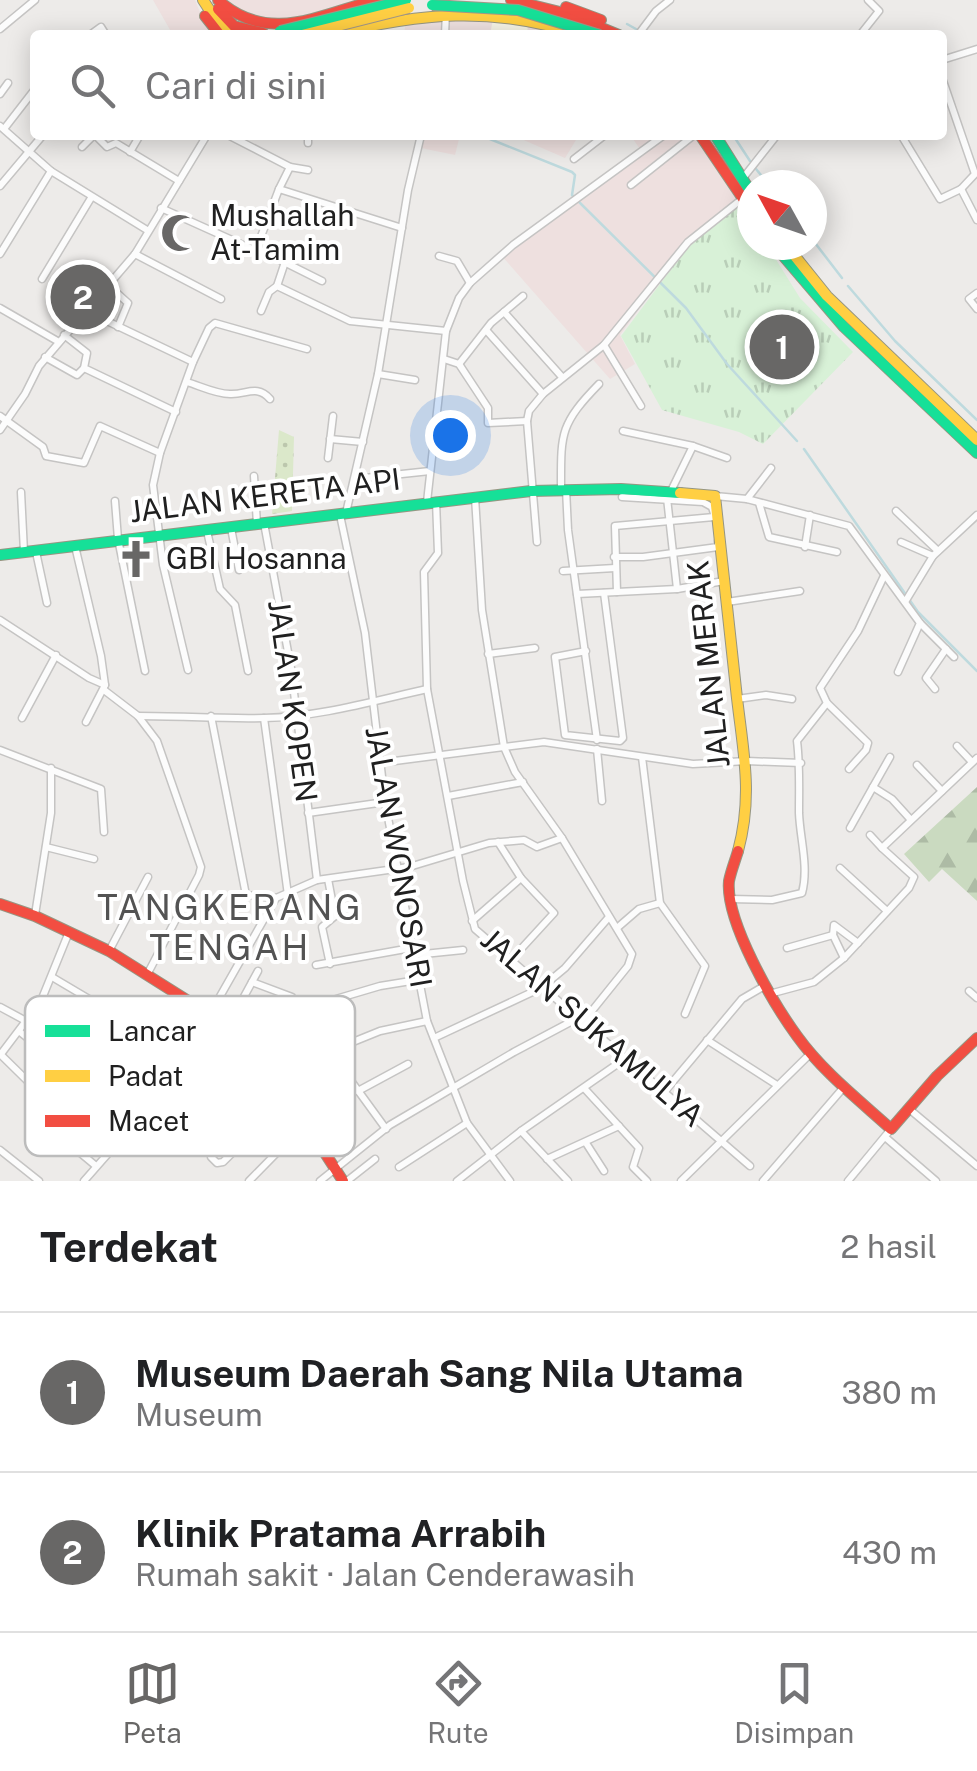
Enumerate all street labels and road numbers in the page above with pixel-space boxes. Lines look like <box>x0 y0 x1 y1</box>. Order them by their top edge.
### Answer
street label: JALAN KERETA API <box>128 461 402 529</box>
street label: JALAN MERAK <box>679 559 737 770</box>
street label: JALAN KOPEN <box>261 597 325 804</box>
street label: JALAN WONOSARI <box>358 723 440 990</box>
street label: JALAN SUKAMULYA <box>474 921 711 1134</box>

